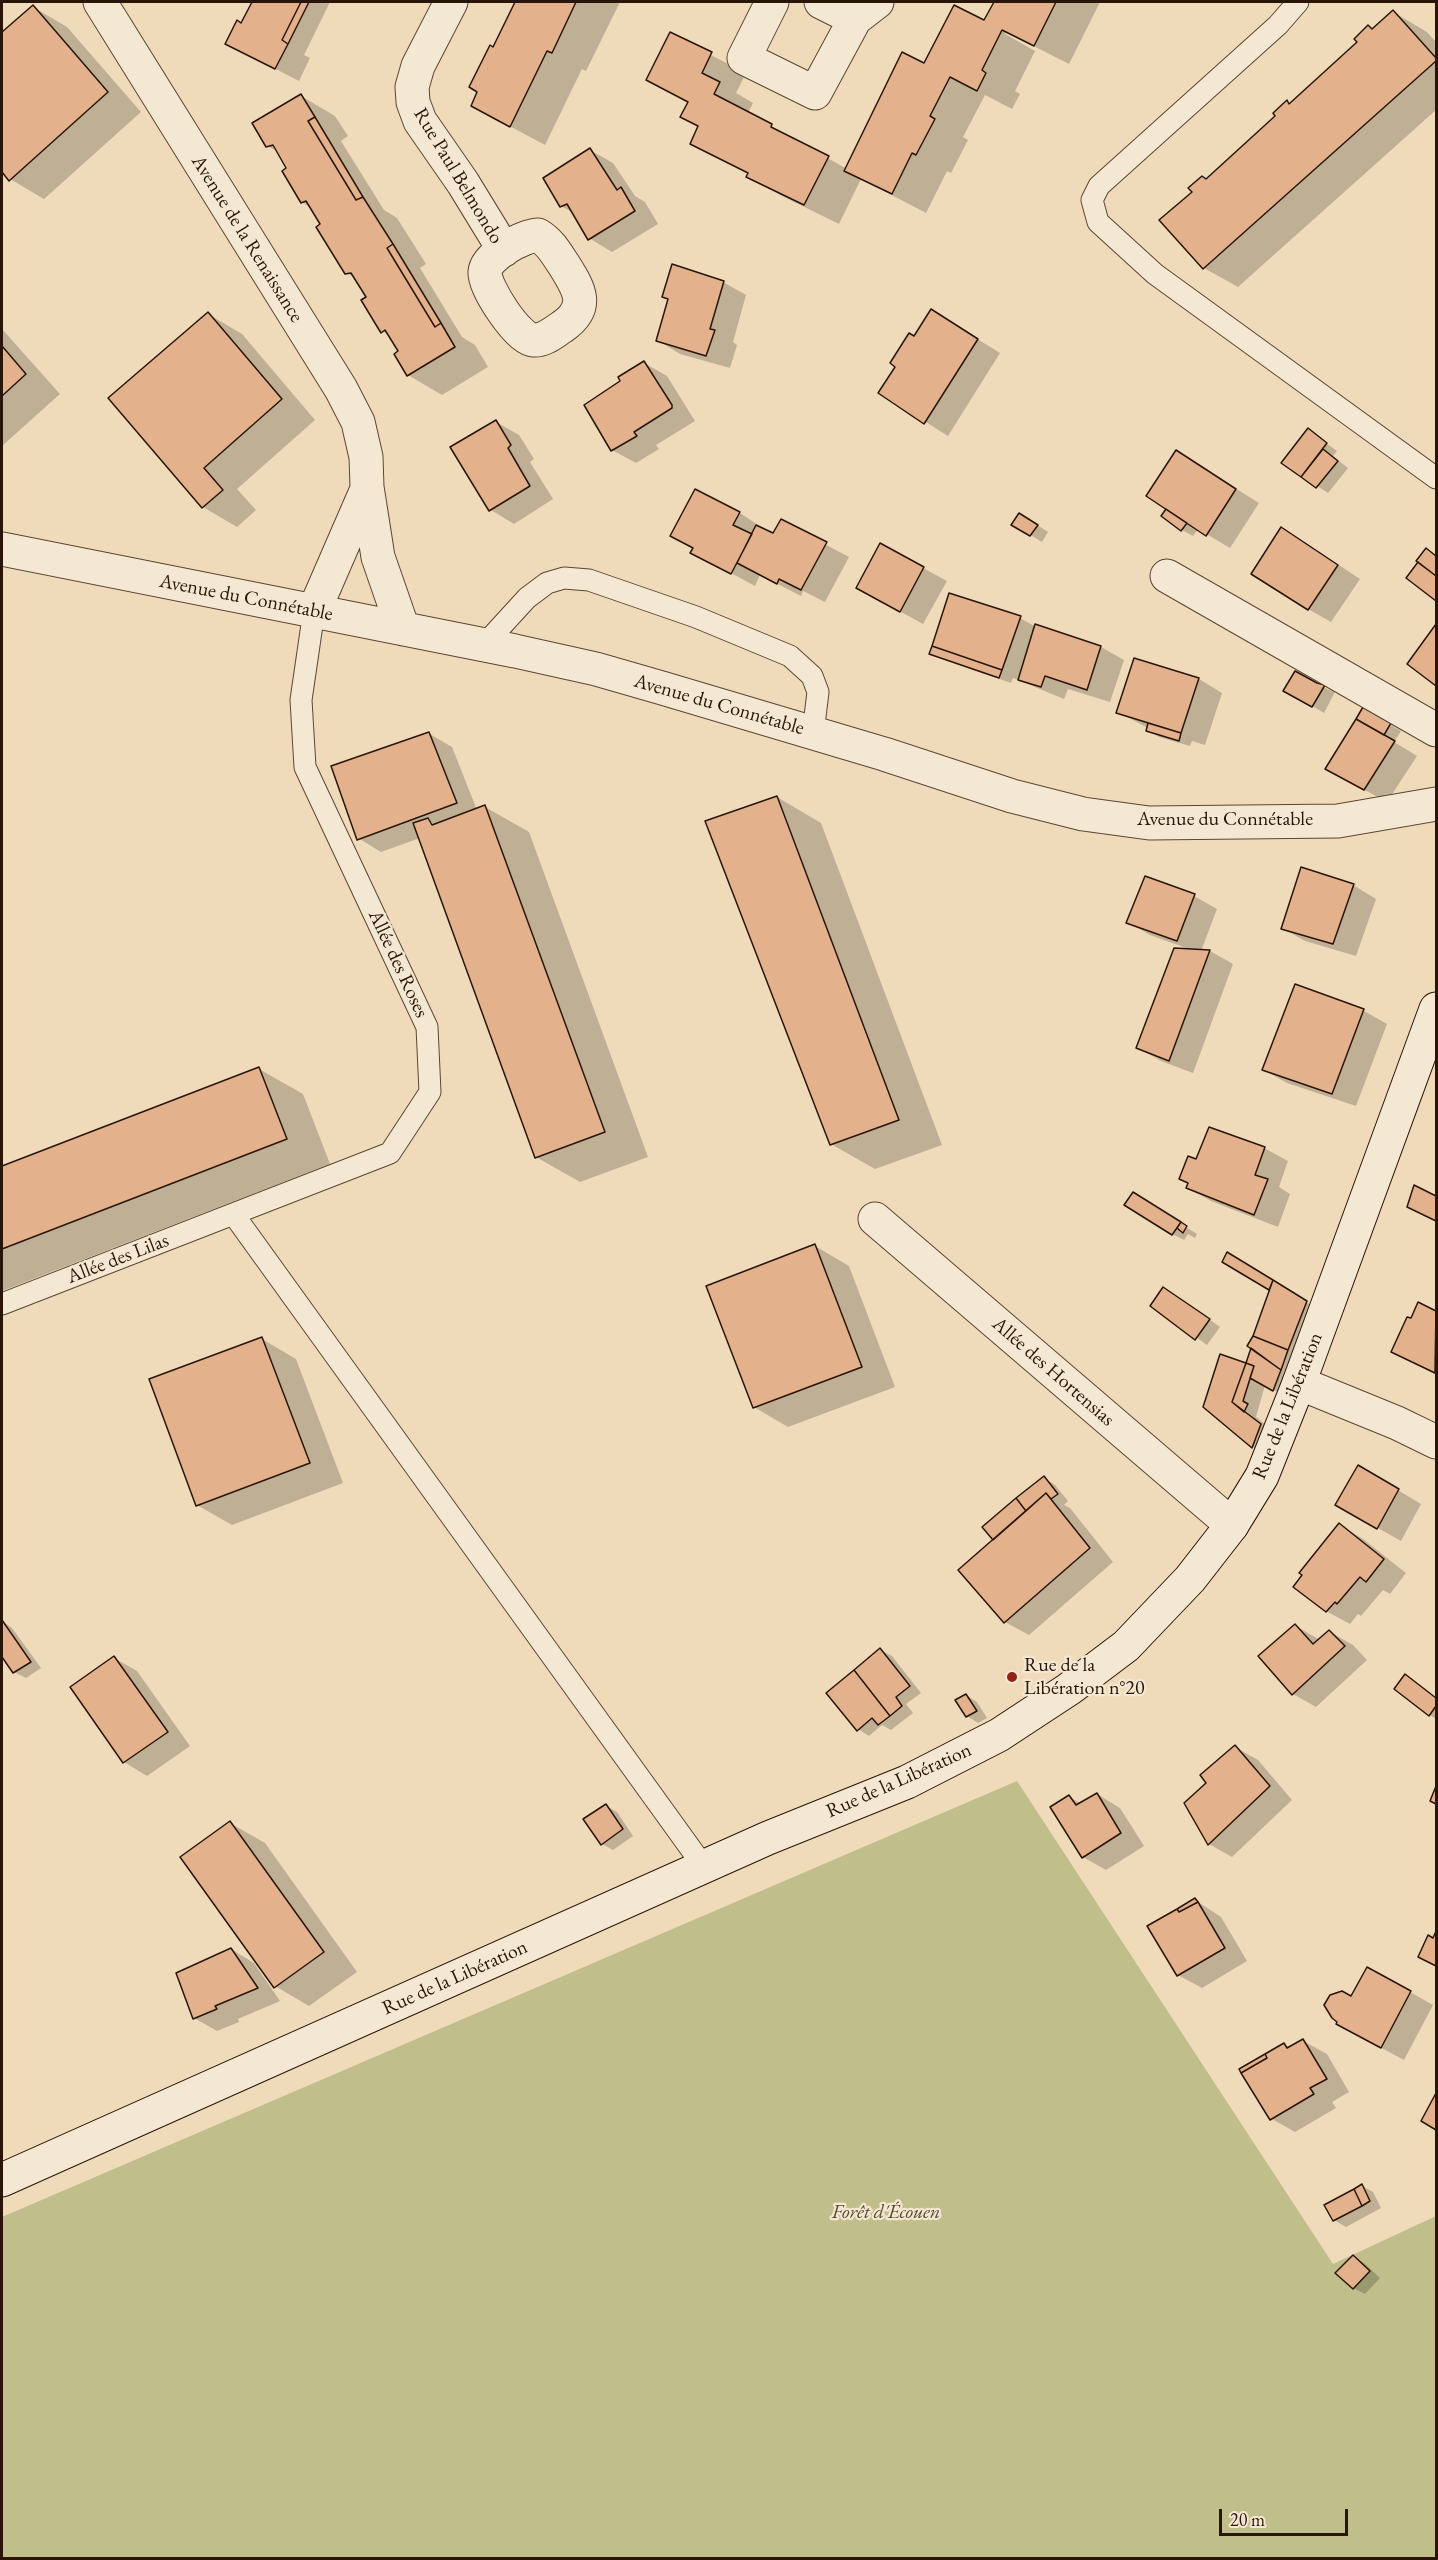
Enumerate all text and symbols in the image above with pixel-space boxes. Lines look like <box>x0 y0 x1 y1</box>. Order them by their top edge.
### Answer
street label: Rue Paul Belmondo <box>408 104 508 248</box>
street label: Avenue de la Renaissance <box>186 151 308 327</box>
street label: Avenue du Connétable <box>157 569 335 627</box>
street label: Avenue du Connétable <box>631 669 807 741</box>
street label: Avenue du Connétable <box>1137 808 1313 832</box>
street label: Allée des Roses <box>363 906 433 1022</box>
street label: Allée des Lilas <box>64 1229 172 1289</box>
street label: Allée des Hortensias <box>987 1312 1119 1432</box>
street label: Rue de la Libération <box>1248 1329 1328 1483</box>
place label: Rue de la Libération n°20 <box>1024 1654 1145 1701</box>
marker: Rue de la Libération n°20 <box>1005 1670 1019 1684</box>
street label: Rue de la Libération <box>823 1738 975 1824</box>
street label: Rue de la Libération <box>379 1935 531 2021</box>
park label: Forêt d'Écouen <box>832 2201 940 2225</box>
scale bar <box>1222 2497 1351 2535</box>
text: 20 m <box>1230 2508 1265 2531</box>

